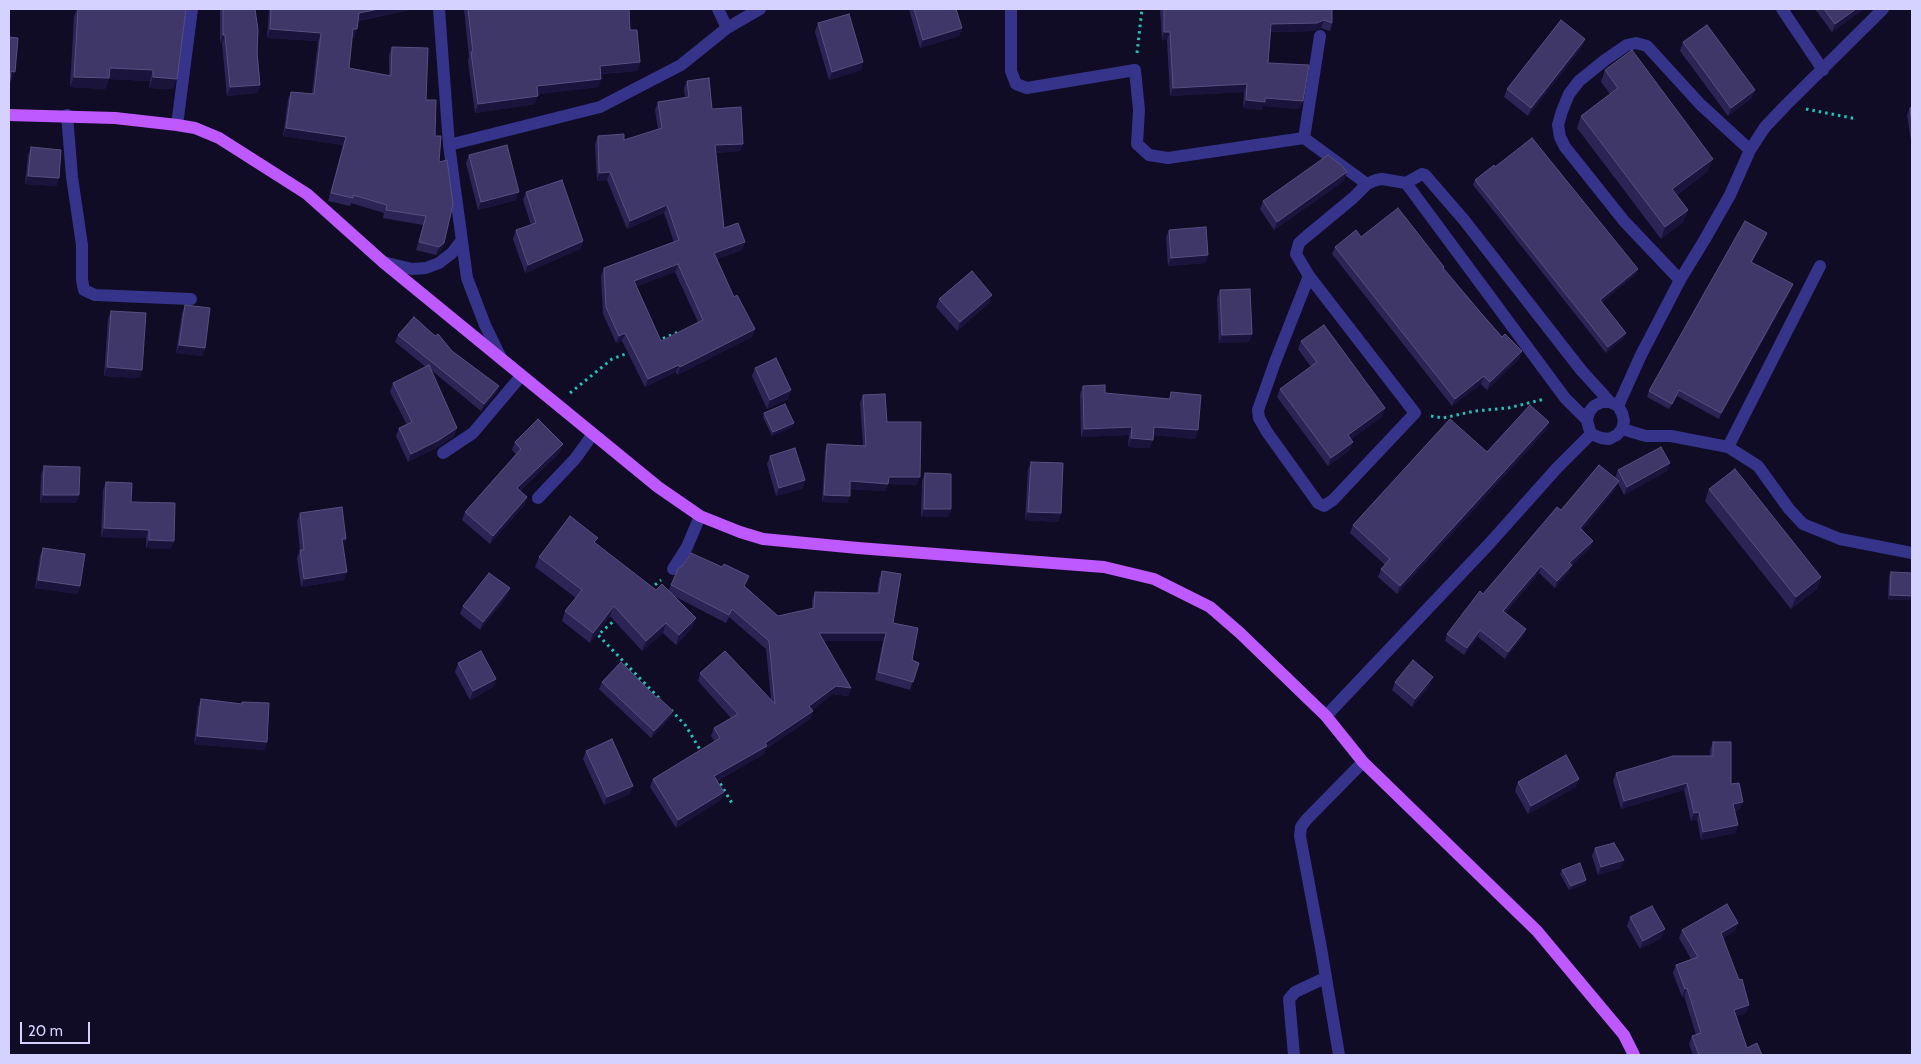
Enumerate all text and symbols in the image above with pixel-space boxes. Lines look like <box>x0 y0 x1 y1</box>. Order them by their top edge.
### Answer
scale bar <box>22 1012 92 1044</box>
text: 20 m <box>28 1022 63 1040</box>

